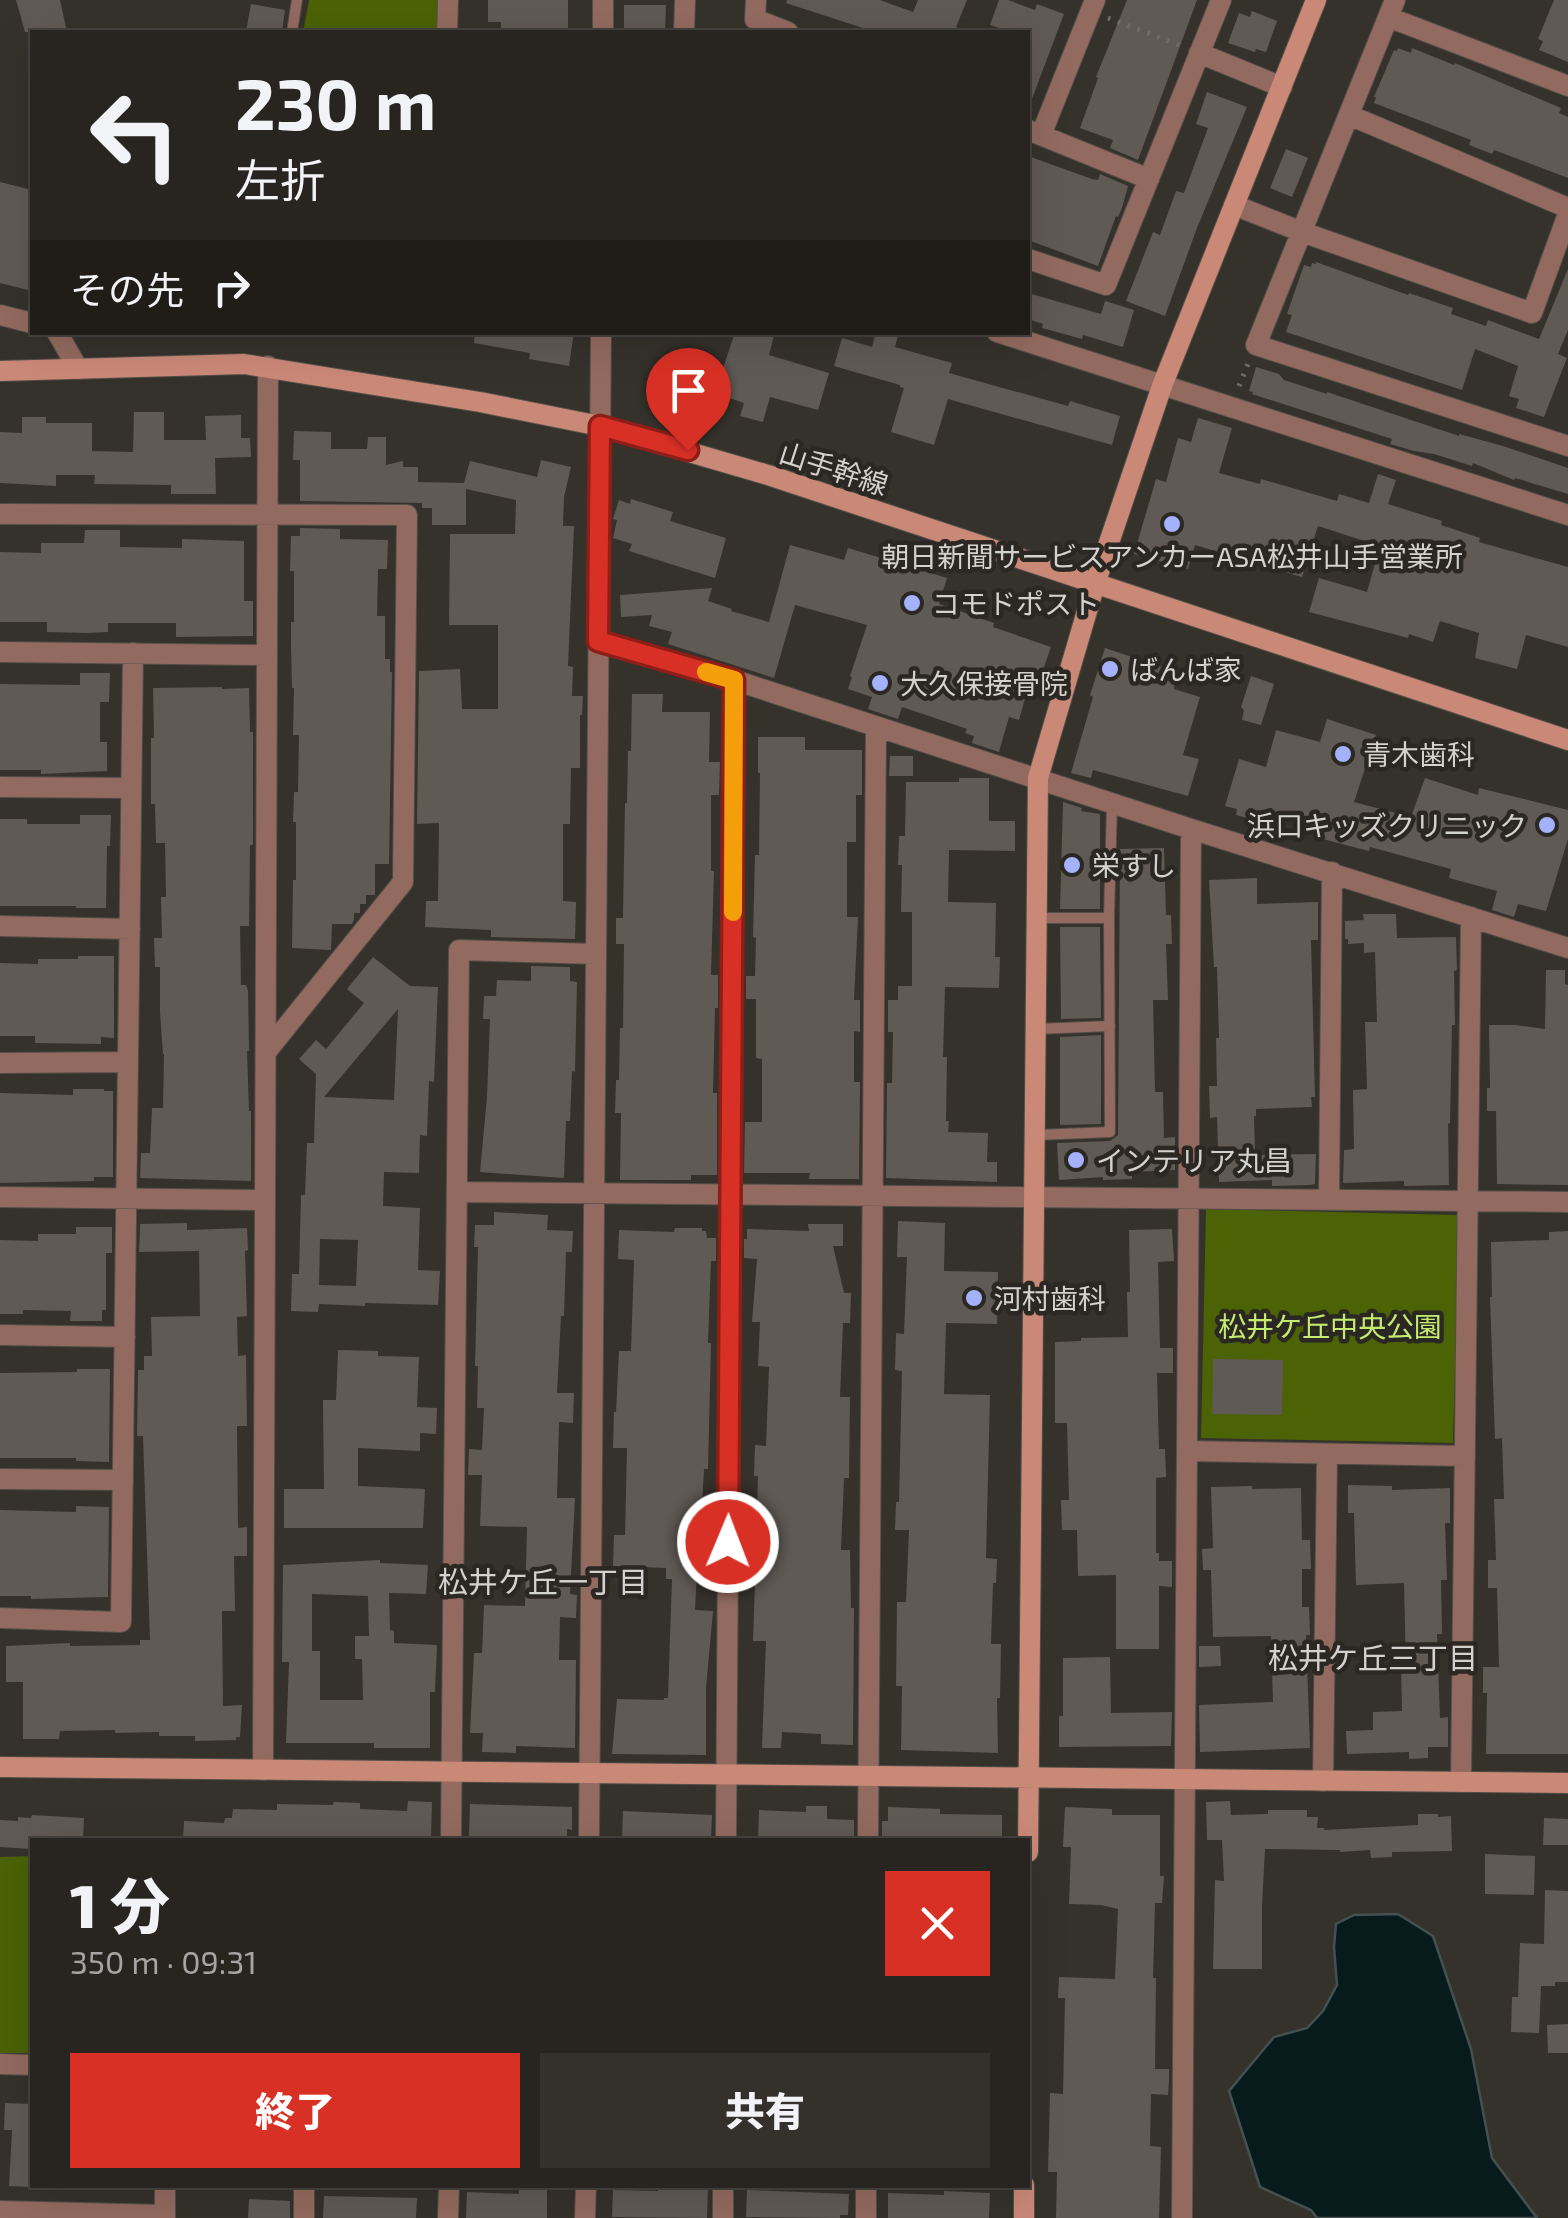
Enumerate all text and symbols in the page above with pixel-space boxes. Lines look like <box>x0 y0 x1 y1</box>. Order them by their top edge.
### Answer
text: 230 m <box>235 60 436 144</box>
icon: left <box>70 70 200 200</box>
text: 左折 <box>235 152 325 206</box>
icon: right <box>204 260 259 315</box>
text: その先 <box>70 266 184 312</box>
pin <box>646 348 731 451</box>
icon: arrive <box>661 363 716 418</box>
street label: 山手幹線 <box>775 435 893 501</box>
marker: 朝日新聞サービスアンカーASA松井山手営業所 <box>1161 513 1183 535</box>
place label: 朝日新聞サービスアンカーASA松井山手営業所 <box>881 539 1463 573</box>
place label: コモドポスト <box>932 586 1100 620</box>
marker: コモドポスト <box>901 592 923 614</box>
place label: ばんば家 <box>1130 652 1242 686</box>
marker: ばんば家 <box>1099 658 1121 680</box>
place label: 大久保接骨院 <box>900 666 1068 700</box>
marker: 大久保接骨院 <box>869 672 891 694</box>
place label: 青木歯科 <box>1363 737 1475 771</box>
marker: 青木歯科 <box>1332 743 1354 765</box>
place label: 浜口キッズクリニック <box>1247 808 1527 842</box>
marker: 浜口キッズクリニック <box>1536 814 1558 836</box>
place label: 栄すし <box>1092 848 1176 882</box>
marker: 栄すし <box>1061 854 1083 876</box>
place label: インテリア丸昌 <box>1096 1143 1292 1177</box>
marker: インテリア丸昌 <box>1065 1149 1087 1171</box>
place label: 河村歯科 <box>994 1281 1106 1315</box>
marker: 河村歯科 <box>963 1287 985 1309</box>
park label: 松井ケ丘中央公園 <box>1218 1309 1442 1343</box>
position arrow <box>676 1490 780 1594</box>
district label: 松井ケ丘一丁目 <box>438 1563 648 1599</box>
district label: 松井ケ丘三丁目 <box>1268 1639 1478 1675</box>
text: 1 分 <box>70 1868 170 1940</box>
button: close <box>885 1871 990 1976</box>
text: 350 m · 09:31 <box>70 1942 257 1980</box>
button: 終了 <box>70 2053 520 2168</box>
button: 共有 <box>540 2053 990 2168</box>

